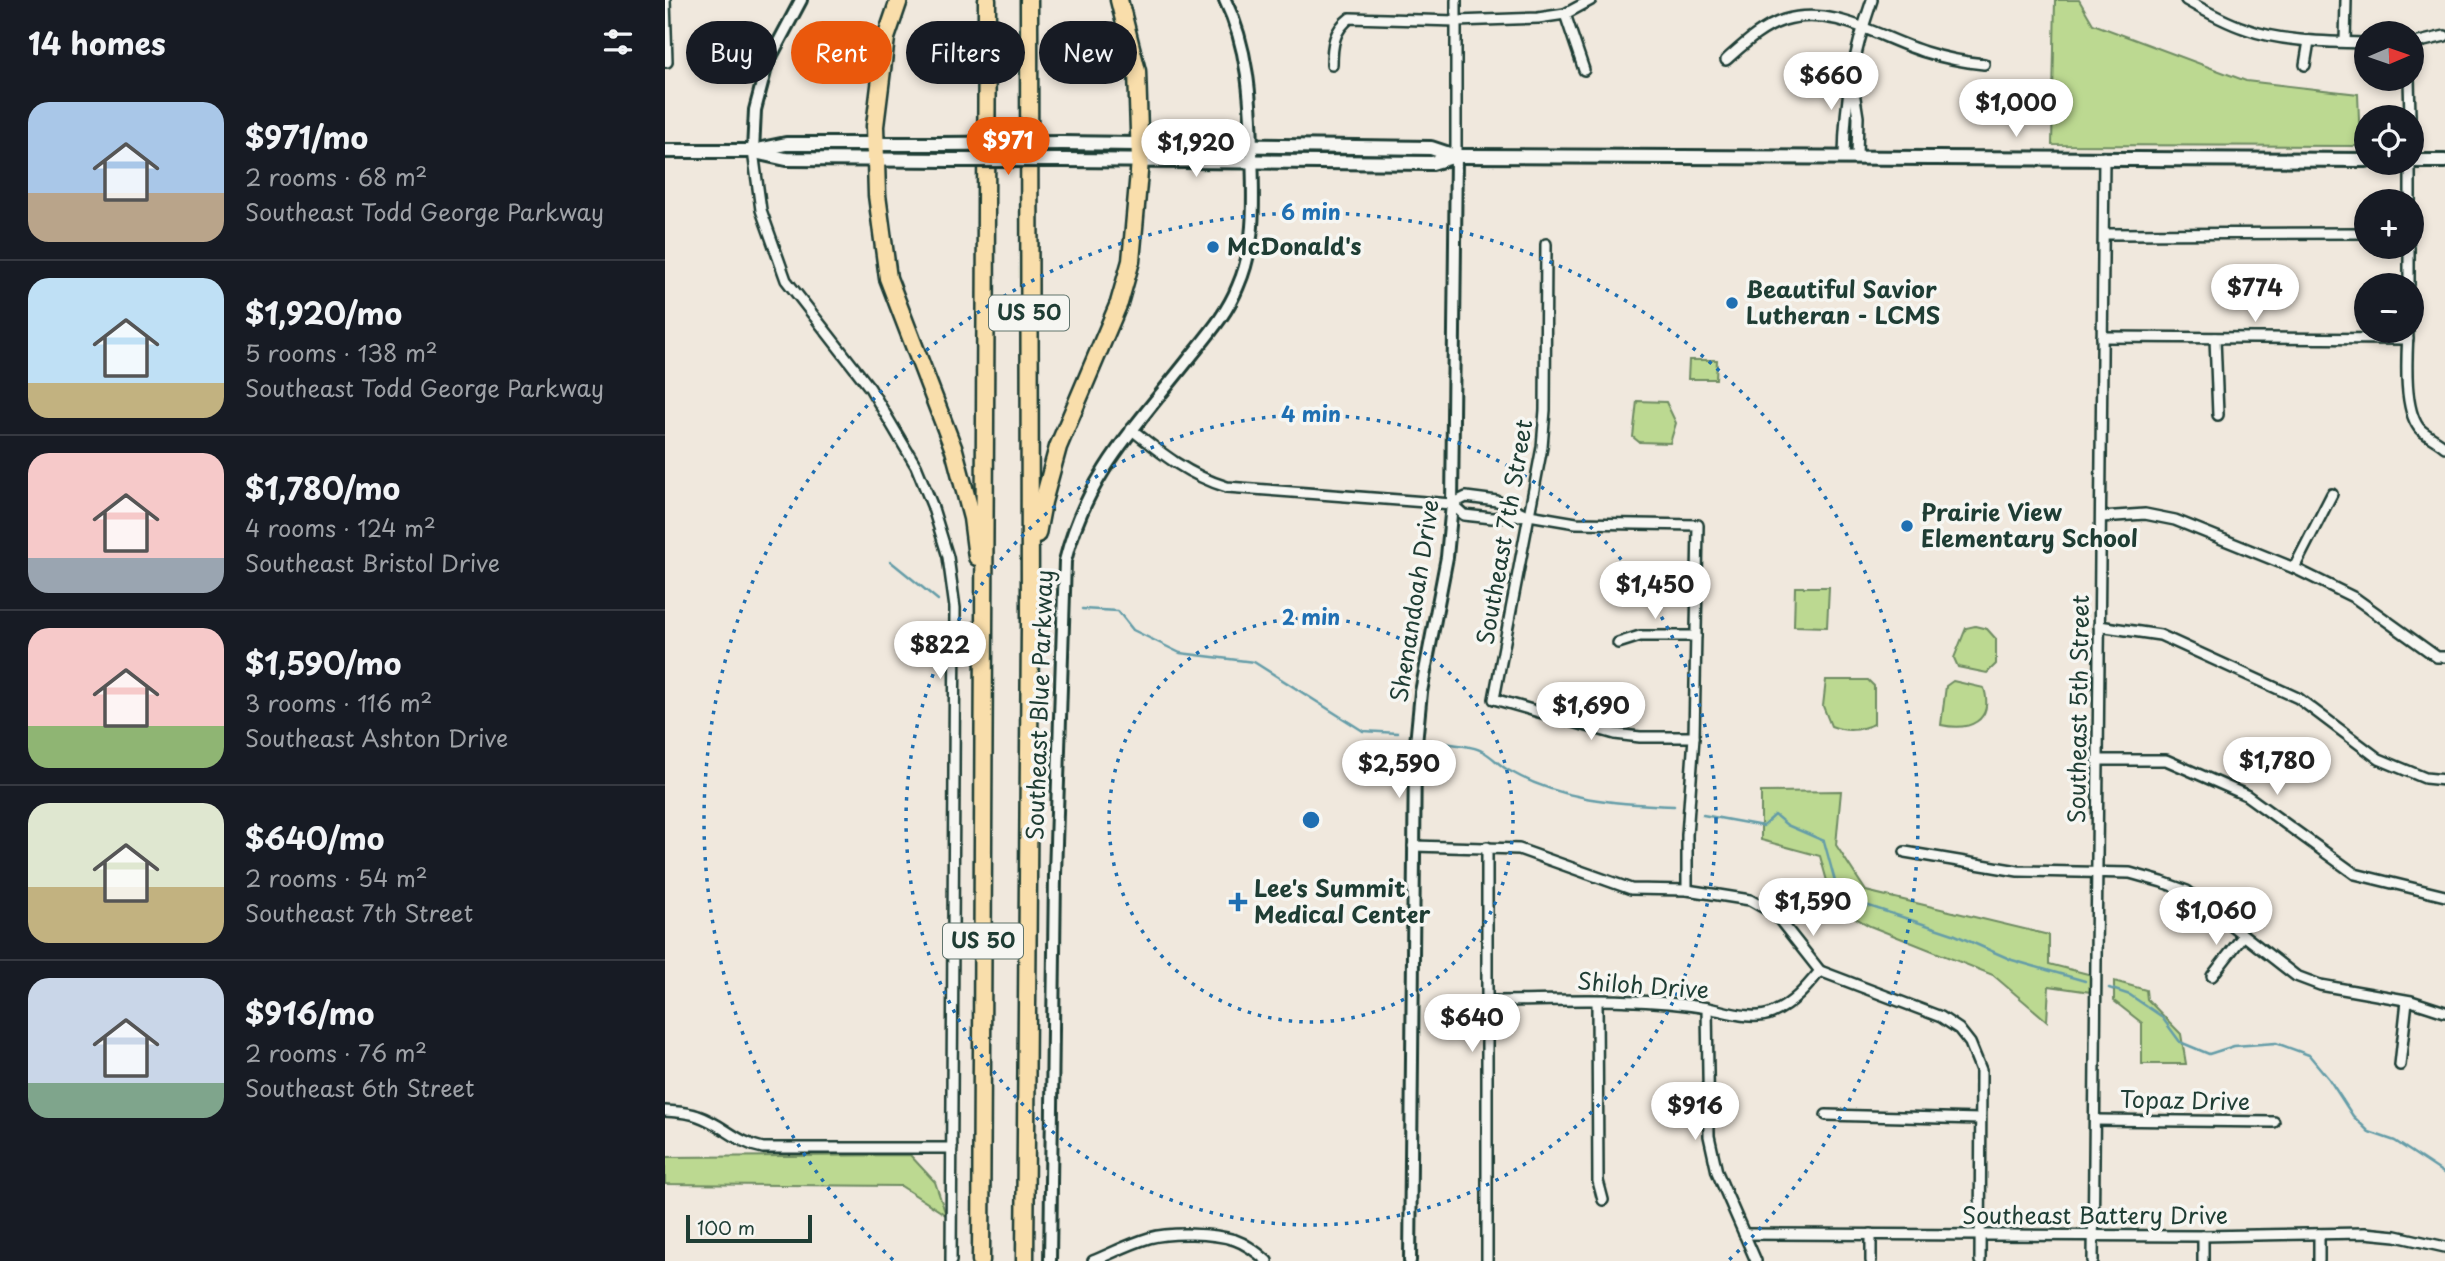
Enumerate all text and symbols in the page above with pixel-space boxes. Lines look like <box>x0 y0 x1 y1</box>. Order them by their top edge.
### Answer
text: 14 homes <box>28 20 166 65</box>
chip: Buy <box>686 21 777 84</box>
chip: Rent <box>791 21 892 84</box>
chip: Filters <box>906 21 1025 84</box>
chip: New <box>1039 21 1137 84</box>
north arrow <box>2354 21 2424 91</box>
map controls <box>2354 21 2424 343</box>
icon: filters <box>599 23 637 61</box>
pin: $660 <box>1790 52 1872 112</box>
text: $660 <box>1800 57 1862 92</box>
pin: $1,000 <box>1959 80 2073 139</box>
text: $1,000 <box>1975 84 2057 119</box>
button: locate <box>2354 105 2424 175</box>
text: $971/mo <box>245 114 368 159</box>
pin: $971 <box>967 118 1049 177</box>
pin: $1,920 <box>1139 120 1253 179</box>
text: $971 <box>983 122 1033 157</box>
text: $1,920 <box>1157 124 1235 159</box>
icon: home <box>84 130 168 214</box>
text: 2 rooms · 68 m² <box>245 159 427 194</box>
button: + <box>2354 189 2424 259</box>
text: Southeast Todd George Parkway <box>245 194 604 229</box>
text: 6 min <box>1281 195 1341 227</box>
place label: McDonald's <box>1227 228 1361 263</box>
marker: McDonald's <box>1205 239 1221 255</box>
pin: $774 <box>2214 264 2296 324</box>
text: $774 <box>2227 269 2283 304</box>
place label: Beautiful Savior Lutheran - LCMS <box>1746 271 1940 332</box>
button: − <box>2354 273 2424 343</box>
text: $1,920/mo <box>245 290 402 335</box>
marker: Beautiful Savior Lutheran - LCMS <box>1724 295 1740 311</box>
road number: US 50 <box>989 296 1069 330</box>
icon: home <box>84 306 168 390</box>
text: 5 rooms · 138 m² <box>245 335 438 370</box>
text: Southeast Todd George Parkway <box>245 370 604 405</box>
text: 4 min <box>1281 397 1341 429</box>
street label: Southeast 7th Street <box>1466 416 1541 647</box>
text: $1,780/mo <box>245 465 400 510</box>
icon: home <box>84 481 168 565</box>
place label: Prairie View Elementary School <box>1921 494 2138 555</box>
street label: Shenandoah Drive <box>1380 497 1447 705</box>
text: 4 rooms · 124 m² <box>245 510 436 545</box>
marker: Prairie View Elementary School <box>1899 518 1915 534</box>
text: Southeast Bristol Drive <box>245 545 500 580</box>
pin: $1,450 <box>1598 562 1712 621</box>
text: $1,450 <box>1616 566 1694 601</box>
street label: Southeast Blue Parkway <box>1016 569 1061 841</box>
street label: Southeast 5th Street <box>2058 594 2097 824</box>
text: 2 min <box>1282 600 1340 632</box>
pin: $822 <box>899 622 981 681</box>
text: $822 <box>910 626 970 661</box>
text: $1,590/mo <box>245 640 402 685</box>
icon: home <box>84 656 168 740</box>
pin: $1,690 <box>1534 682 1648 742</box>
text: 3 rooms · 116 m² <box>245 685 432 720</box>
text: $1,690 <box>1552 687 1630 722</box>
text: Southeast Ashton Drive <box>245 720 508 755</box>
pin: $1,780 <box>2220 738 2334 797</box>
pin: $2,590 <box>1342 740 1456 800</box>
text: $1,780 <box>2239 742 2315 777</box>
text: $2,590 <box>1358 745 1440 780</box>
centre of rings <box>1299 808 1323 832</box>
text: $640/mo <box>245 815 384 860</box>
icon: home <box>84 831 168 915</box>
text: 2 rooms · 54 m² <box>245 860 428 895</box>
place label: Lee's Summit Medical Center <box>1254 870 1430 931</box>
pin: $1,590 <box>1756 878 1870 938</box>
text: $1,590 <box>1775 883 1851 918</box>
pin: $1,060 <box>2159 888 2273 947</box>
marker: Lee's Summit Medical Center <box>1228 892 1248 912</box>
text: $1,060 <box>2175 892 2257 927</box>
text: Southeast 7th Street <box>245 895 473 930</box>
road number: US 50 <box>943 923 1023 958</box>
street label: Shiloh Drive <box>1576 962 1710 1007</box>
text: $916/mo <box>245 990 375 1035</box>
pin: $640 <box>1431 995 1513 1054</box>
text: $640 <box>1440 999 1504 1034</box>
icon: home <box>84 1006 168 1090</box>
text: 2 rooms · 76 m² <box>245 1035 427 1070</box>
text: Southeast 6th Street <box>245 1070 474 1105</box>
street label: Topaz Drive <box>2120 1081 2250 1118</box>
pin: $916 <box>1654 1082 1736 1142</box>
text: $916 <box>1667 1087 1723 1122</box>
street label: Southeast Battery Drive <box>1962 1197 2228 1232</box>
scale bar <box>686 1212 812 1244</box>
text: 100 m <box>697 1213 755 1241</box>

